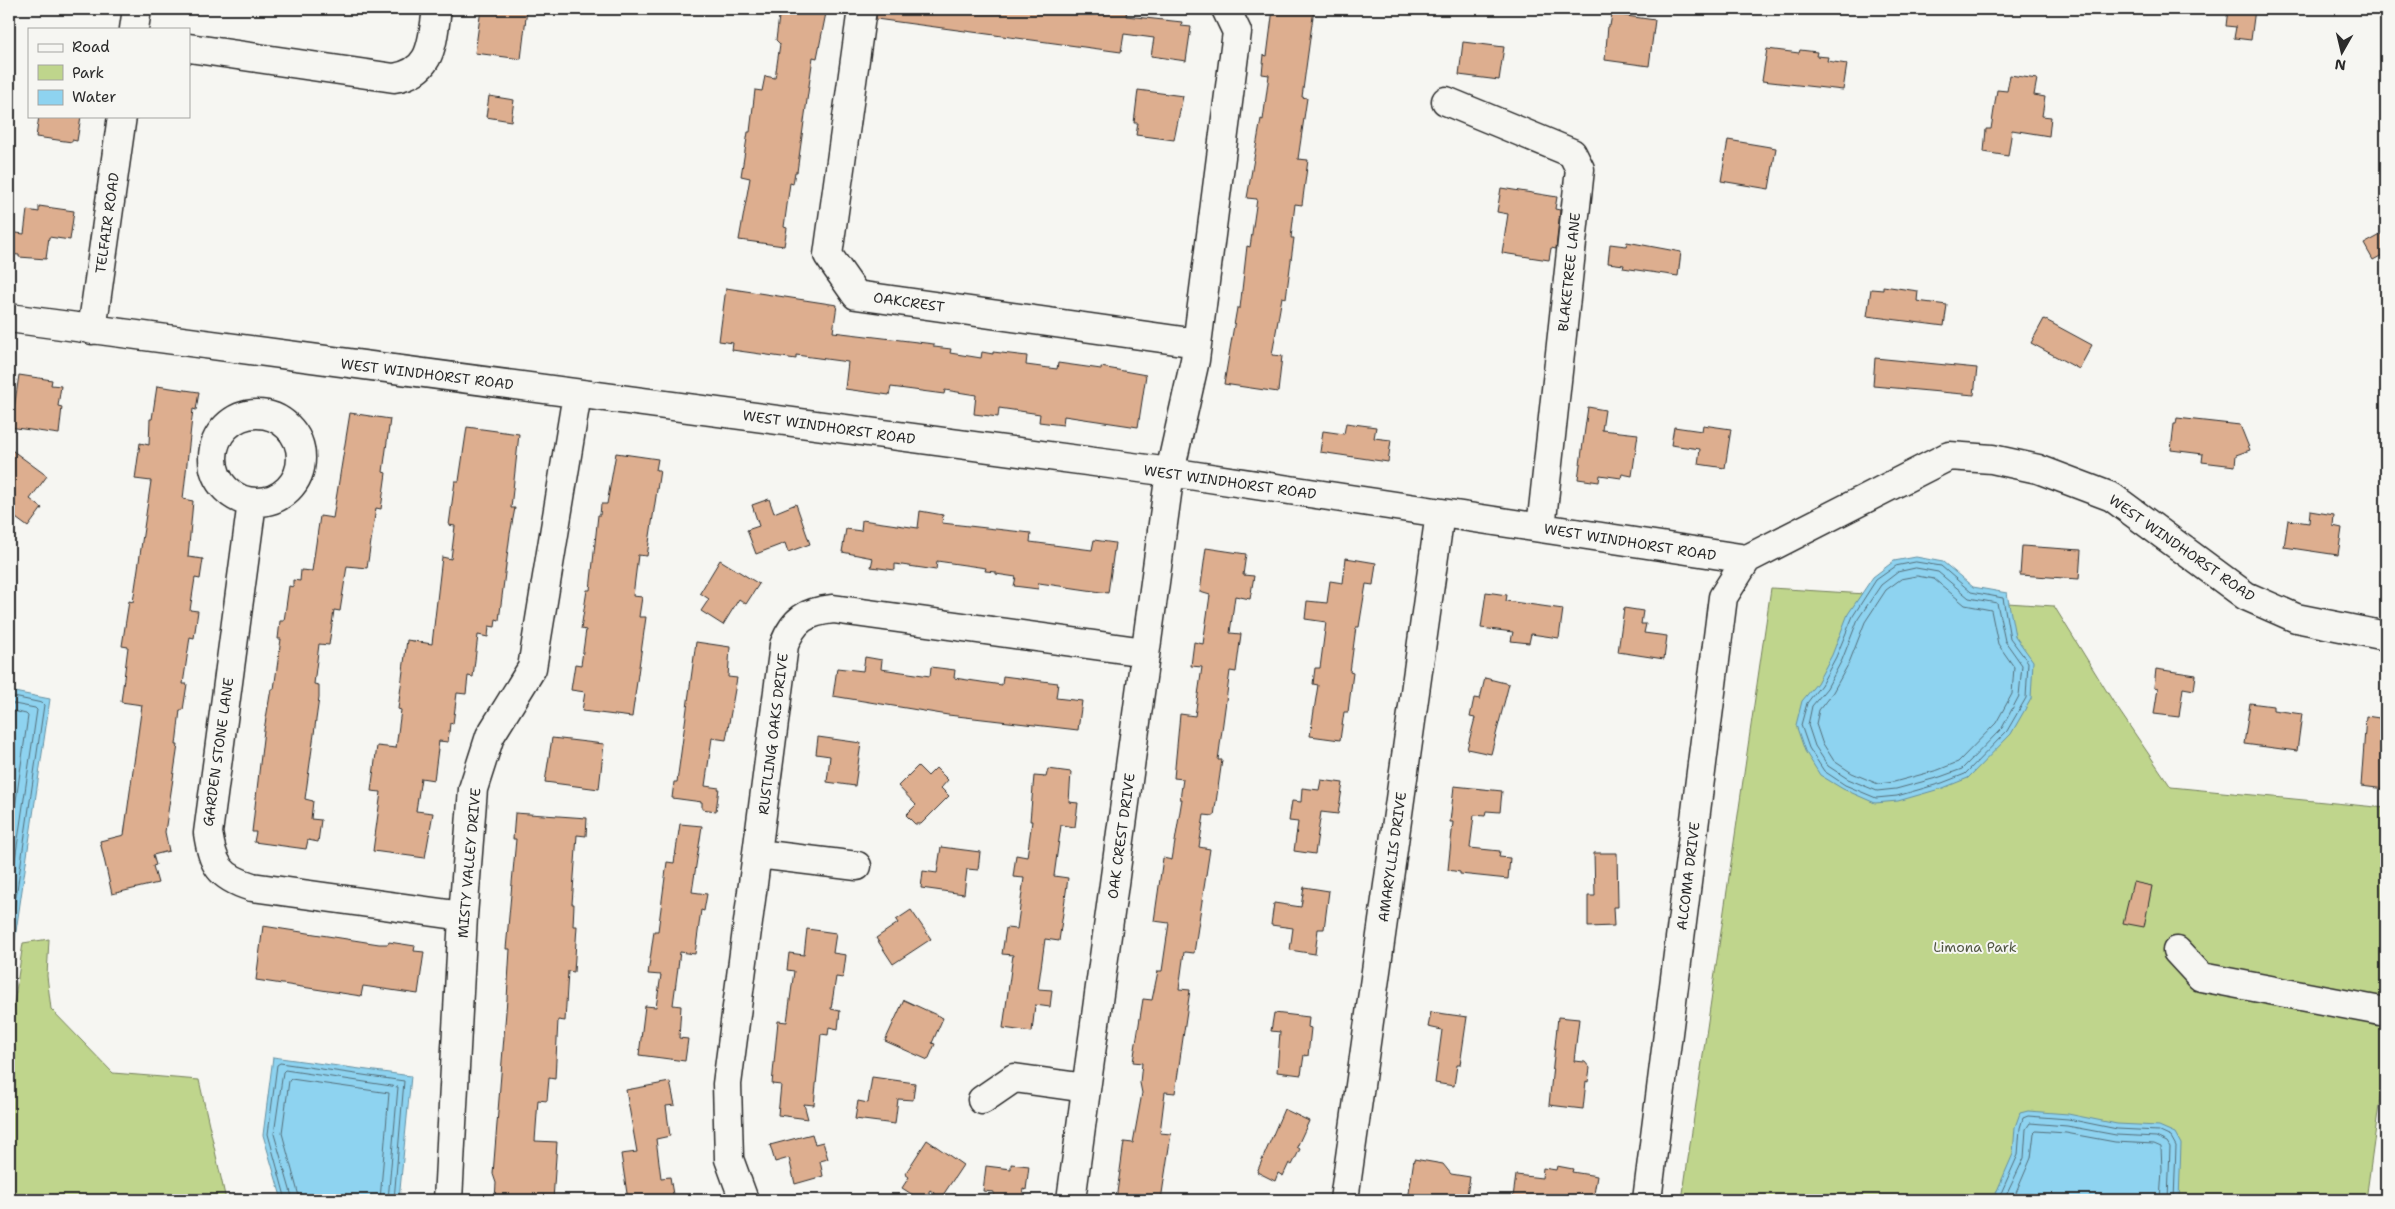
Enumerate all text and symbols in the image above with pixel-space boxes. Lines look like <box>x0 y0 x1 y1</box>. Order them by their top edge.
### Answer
legend <box>28 28 190 118</box>
north arrow <box>2318 28 2368 78</box>
text: Road <box>72 37 110 57</box>
text: N <box>2333 55 2347 75</box>
text: Park <box>72 63 104 83</box>
text: Water <box>72 87 116 107</box>
street label: TELFAIR ROAD <box>91 171 123 275</box>
street label: BLAKETREE LANE <box>1554 211 1584 332</box>
street label: OAKCREST <box>872 288 946 316</box>
street label: WEST WINDHORST ROAD <box>339 354 515 394</box>
street label: WEST WINDHORST ROAD <box>741 406 917 448</box>
street label: WEST WINDHORST ROAD <box>1142 461 1318 503</box>
street label: WEST WINDHORST ROAD <box>2105 491 2259 605</box>
street label: WEST WINDHORST ROAD <box>1543 519 1717 565</box>
street label: RUSTLING OAKS DRIVE <box>754 652 792 816</box>
street label: GARDEN STONE LANE <box>199 676 237 828</box>
street label: OAK CREST DRIVE <box>1103 772 1139 900</box>
street label: MISTY VALLEY DRIVE <box>453 787 485 939</box>
street label: AMARYLLIS DRIVE <box>1374 790 1410 923</box>
street label: ALCOMA DRIVE <box>1672 821 1704 931</box>
park label: Limona Park <box>1933 938 2017 956</box>

